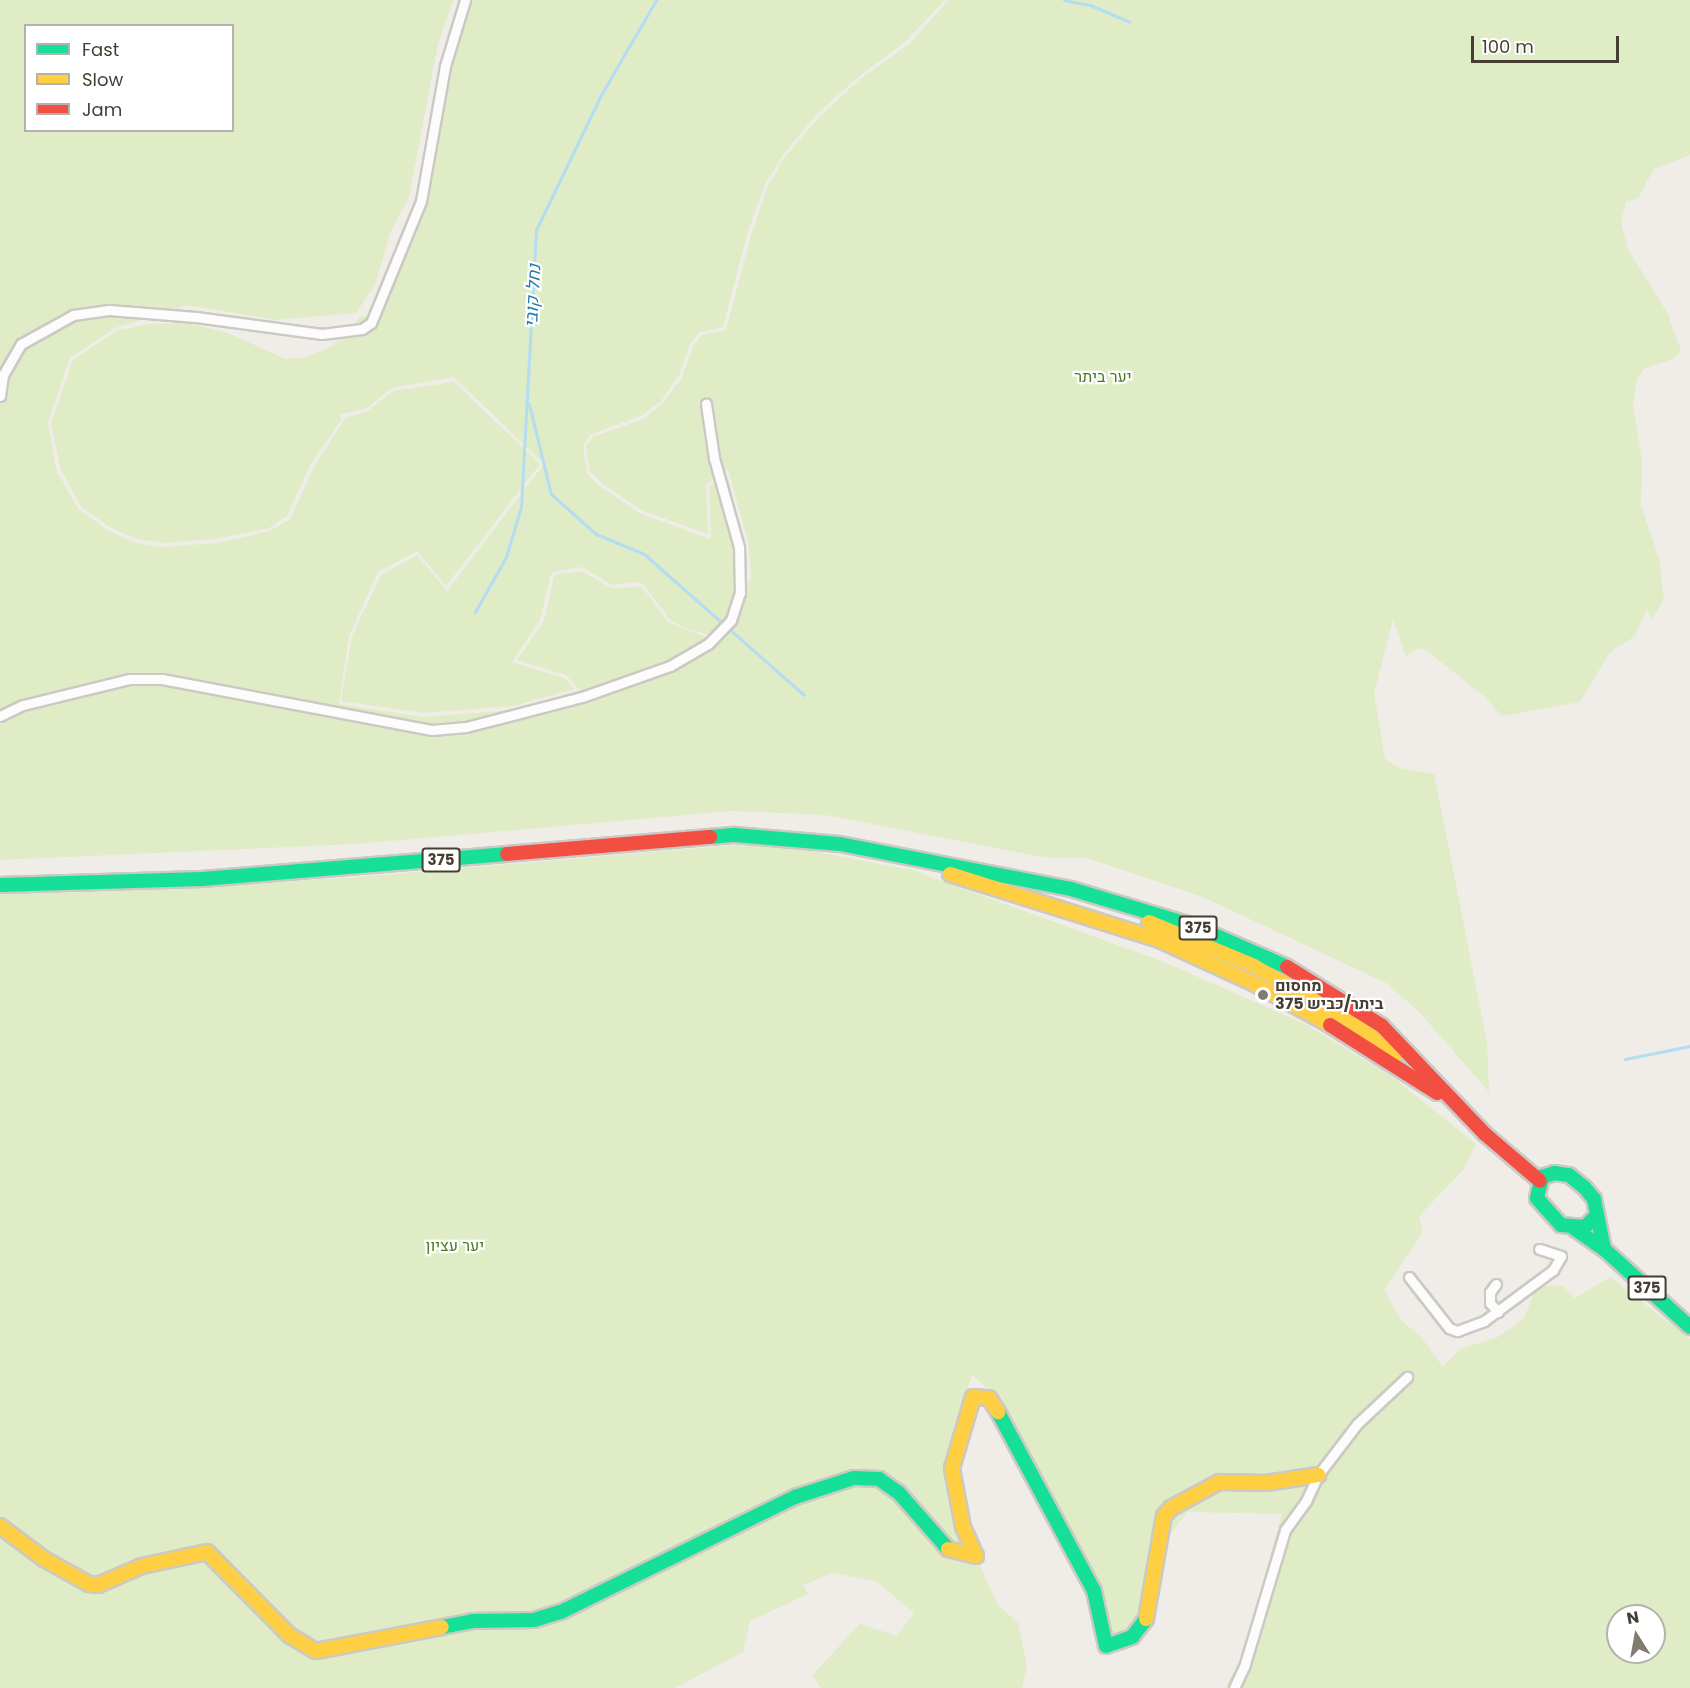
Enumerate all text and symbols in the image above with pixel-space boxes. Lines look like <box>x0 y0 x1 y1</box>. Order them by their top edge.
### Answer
legend <box>24 24 234 132</box>
scale bar <box>1474 24 1622 62</box>
text: 100 m <box>1482 34 1534 59</box>
text: Fast <box>82 37 119 62</box>
text: Slow <box>82 67 123 92</box>
text: Jam <box>82 97 122 122</box>
water label: נחל קובי <box>521 264 545 328</box>
park label: יער ביתר <box>1074 367 1132 387</box>
road number: 375 <box>422 848 460 872</box>
road number: 375 <box>1178 916 1218 940</box>
place label: מחסום ביתר/כביש 375 <box>1275 976 1383 1014</box>
marker: מחסום ביתר/כביש 375 <box>1256 988 1270 1002</box>
park label: יער עציון <box>426 1236 484 1256</box>
road number: 375 <box>1628 1276 1666 1300</box>
north arrow <box>1606 1604 1666 1664</box>
text: N <box>1625 1605 1641 1630</box>

